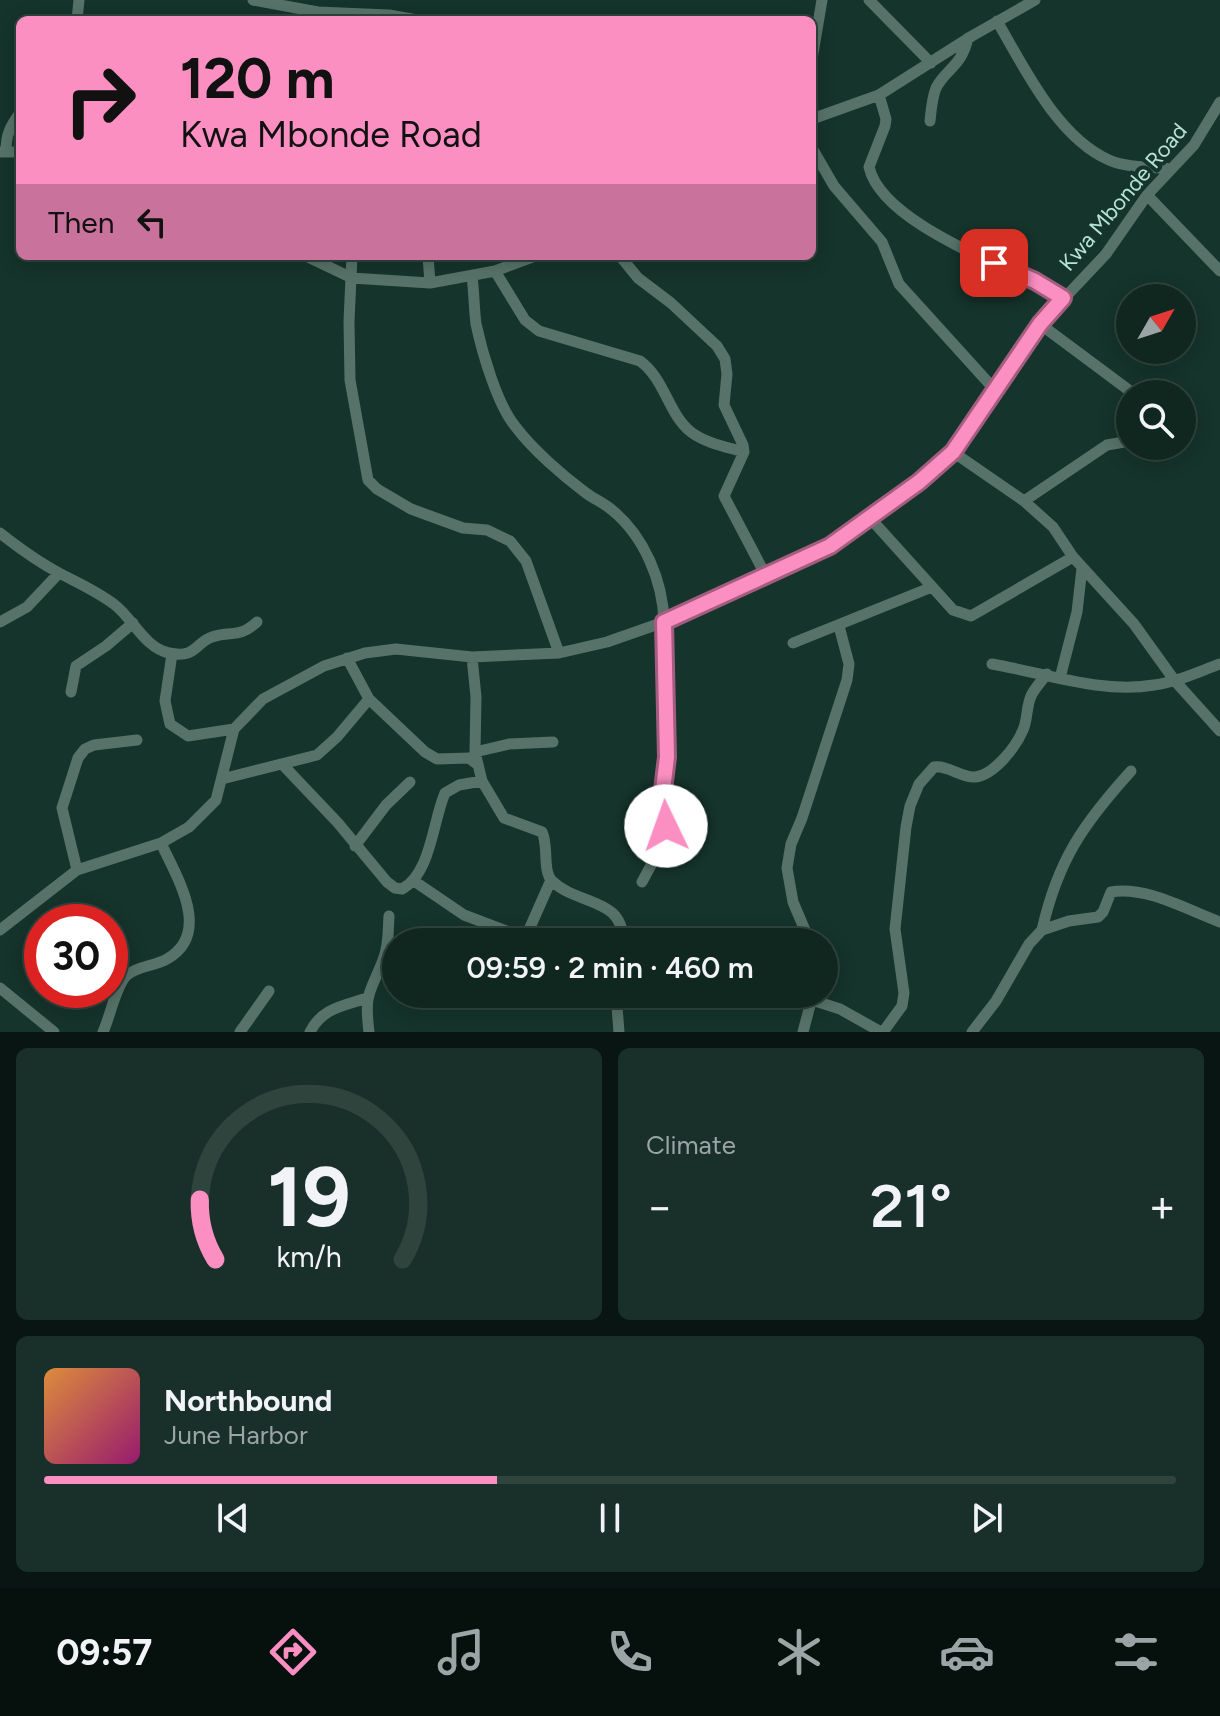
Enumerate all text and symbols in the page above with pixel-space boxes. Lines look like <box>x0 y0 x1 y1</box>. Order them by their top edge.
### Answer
text: 120 m <box>180 45 335 112</box>
icon: right <box>48 48 152 152</box>
text: Kwa Mbonde Road <box>180 113 482 156</box>
street label: Kwa Mbonde Road <box>1053 118 1193 276</box>
icon: left <box>130 200 174 244</box>
text: Then <box>48 204 114 241</box>
pin <box>960 229 1028 297</box>
icon: arrive <box>972 241 1016 285</box>
north arrow <box>1116 284 1196 364</box>
map controls <box>1116 284 1196 460</box>
button: search <box>1116 380 1196 460</box>
position arrow <box>624 784 708 868</box>
speed limit sign: 30 <box>24 904 128 1008</box>
text: 09:59 · 2 min · 460 m <box>466 949 754 986</box>
text: Climate <box>646 1129 736 1161</box>
text: 19 <box>267 1147 351 1247</box>
text: 21° <box>870 1170 952 1242</box>
text: − <box>646 1180 673 1233</box>
text: + <box>1149 1180 1176 1233</box>
text: km/h <box>276 1240 342 1274</box>
text: Northbound <box>164 1382 332 1419</box>
text: June Harbor <box>164 1419 308 1451</box>
icon: previous <box>211 1496 255 1540</box>
icon: pause <box>588 1496 632 1540</box>
icon: next <box>965 1496 1009 1540</box>
icon: directions <box>265 1624 321 1680</box>
icon: music <box>433 1624 489 1680</box>
icon: phone <box>602 1624 658 1680</box>
icon: climate <box>771 1624 827 1680</box>
icon: car <box>939 1624 995 1680</box>
icon: filters <box>1108 1624 1164 1680</box>
text: 09:57 <box>56 1631 152 1674</box>

